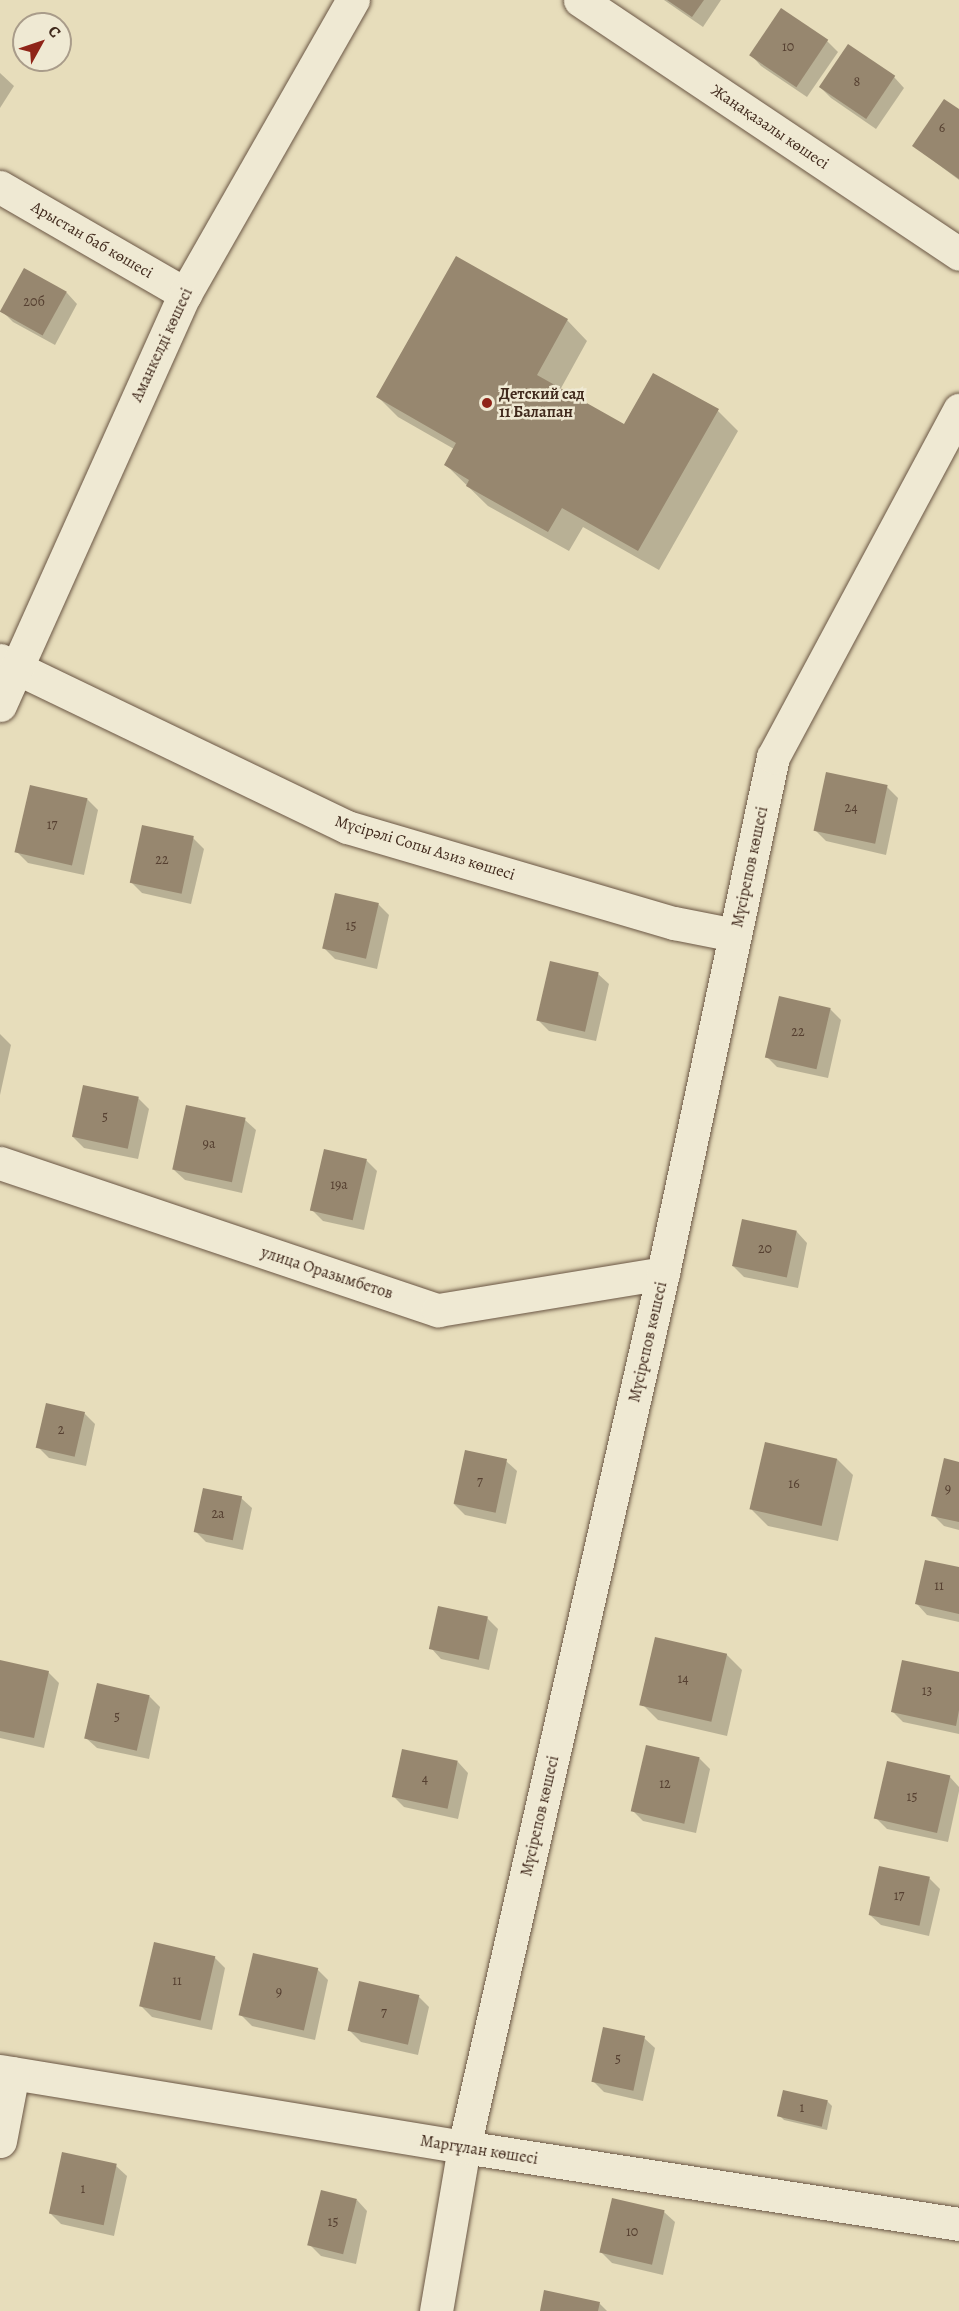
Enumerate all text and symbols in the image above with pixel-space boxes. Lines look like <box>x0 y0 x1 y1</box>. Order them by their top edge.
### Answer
north arrow <box>12 12 72 72</box>
text: С <box>43 21 66 43</box>
house number: 10 <box>782 39 794 55</box>
house number: 8 <box>854 74 860 90</box>
street label: Жаңақазалы көшесі <box>707 80 833 174</box>
house number: 6 <box>939 120 945 136</box>
street label: Арыстан баб көшесі <box>28 197 156 283</box>
street label: Аманкелді көшесі <box>127 285 197 405</box>
house number: 20б <box>23 294 45 310</box>
place label: Детский сад 11 Балапан <box>499 384 585 422</box>
marker: Детский сад 11 Балапан <box>480 396 494 410</box>
house number: 24 <box>845 800 857 816</box>
street label: Мүсірепов көшесі <box>728 805 772 929</box>
street label: Мүсірәлі Сопы Азиз көшесі <box>333 811 517 885</box>
house number: 17 <box>47 817 57 833</box>
house number: 22 <box>155 852 169 868</box>
house number: 15 <box>346 918 356 934</box>
house number: 22 <box>791 1024 805 1040</box>
house number: 5 <box>102 1109 108 1125</box>
house number: 9а <box>203 1136 215 1152</box>
house number: 19а <box>330 1177 348 1193</box>
house number: 20 <box>758 1241 772 1257</box>
street label: улица Оразымбетов <box>259 1243 395 1303</box>
street label: Мүсірепов көшесі <box>625 1280 671 1404</box>
house number: 2 <box>58 1422 64 1438</box>
house number: 7 <box>477 1474 483 1490</box>
house number: 16 <box>788 1476 800 1492</box>
house number: 9 <box>945 1481 951 1497</box>
house number: 2а <box>211 1506 225 1522</box>
house number: 11 <box>934 1578 944 1594</box>
house number: 14 <box>677 1671 689 1687</box>
house number: 13 <box>922 1683 932 1699</box>
house number: 5 <box>114 1709 120 1725</box>
street label: Мүсірепов көшесі <box>517 1754 563 1878</box>
house number: 4 <box>422 1771 428 1787</box>
house number: 12 <box>659 1776 671 1792</box>
house number: 15 <box>907 1789 917 1805</box>
house number: 17 <box>894 1888 904 1904</box>
house number: 11 <box>172 1973 182 1989</box>
house number: 9 <box>276 1984 282 2000</box>
house number: 7 <box>381 2005 387 2021</box>
house number: 5 <box>615 2051 621 2067</box>
house number: 1 <box>800 2100 804 2116</box>
street label: Маргұлан көшесі <box>419 2131 539 2169</box>
house number: 1 <box>81 2181 85 2197</box>
house number: 15 <box>328 2214 338 2230</box>
house number: 10 <box>626 2224 638 2240</box>

